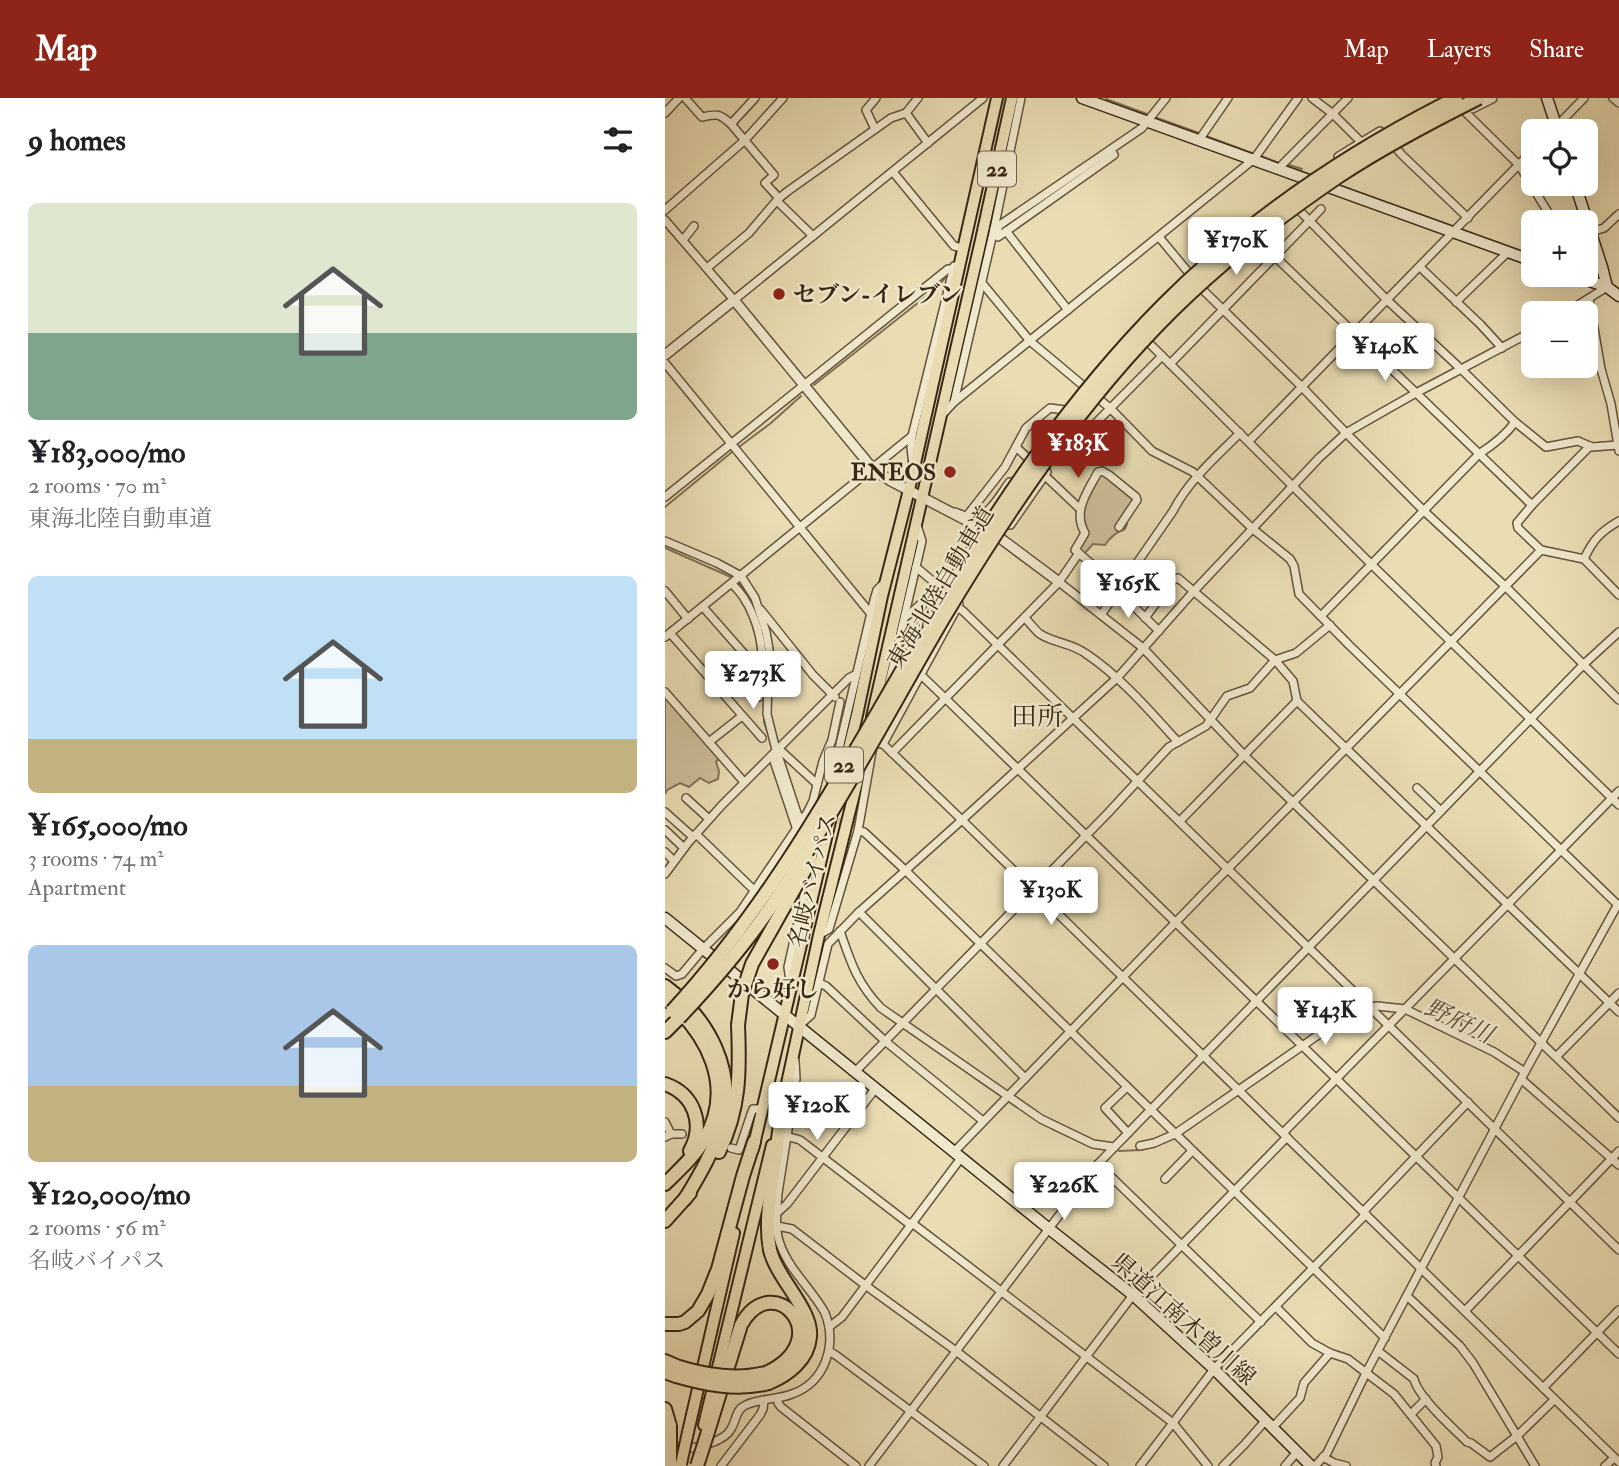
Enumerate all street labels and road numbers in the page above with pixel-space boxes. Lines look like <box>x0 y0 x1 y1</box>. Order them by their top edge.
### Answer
road number: 22 <box>978 152 1016 186</box>
street label: 東海北陸自動車道 <box>881 501 1000 674</box>
road number: 22 <box>825 748 863 782</box>
street label: 名岐バイパス <box>782 810 843 950</box>
street label: 県道江南木曽川線 <box>1106 1247 1262 1392</box>

